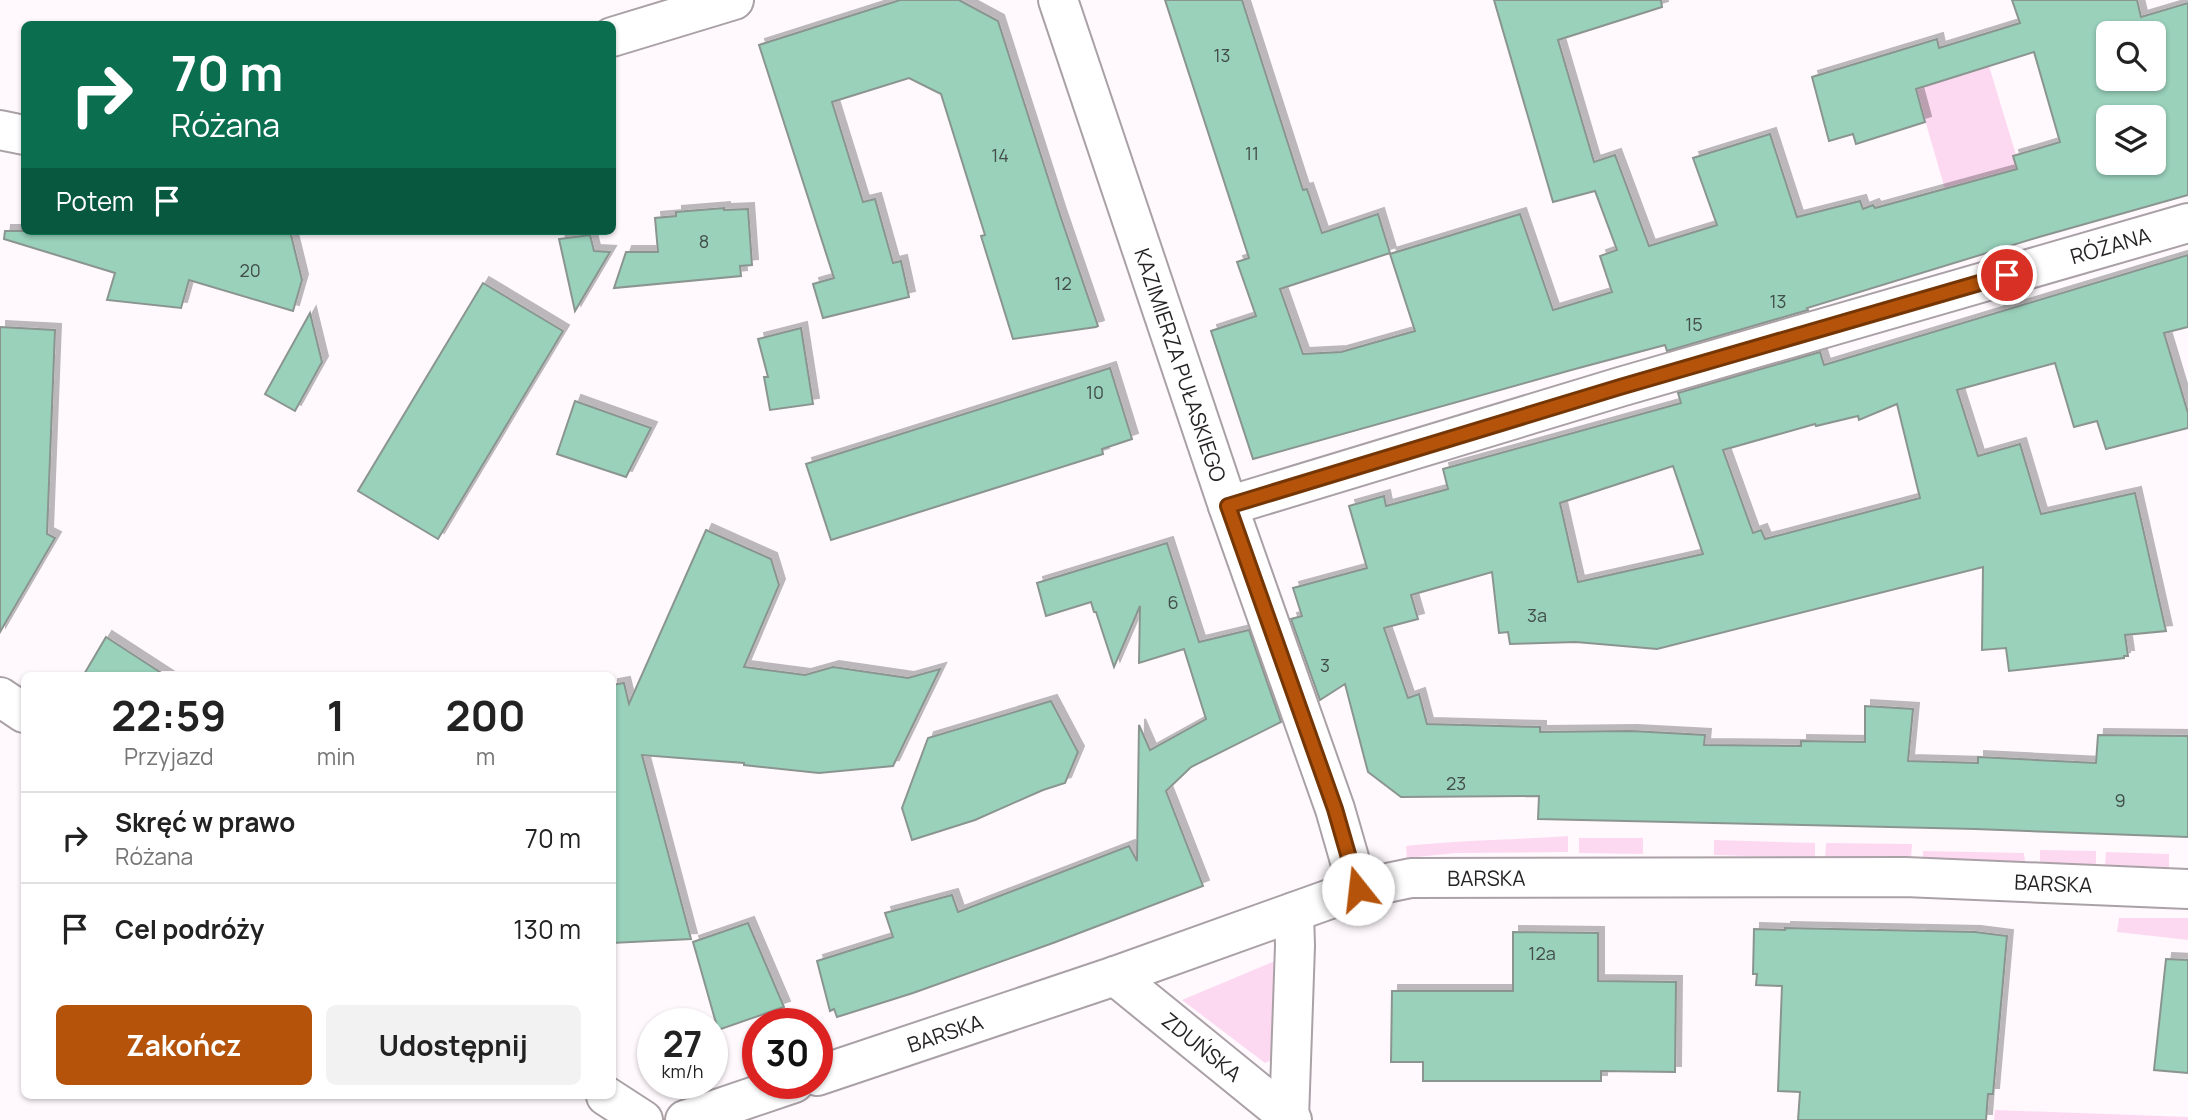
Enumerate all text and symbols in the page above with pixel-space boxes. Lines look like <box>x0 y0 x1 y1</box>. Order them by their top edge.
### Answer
map controls <box>2096 21 2166 175</box>
button: search <box>2096 21 2166 91</box>
text: 70 m <box>171 39 283 106</box>
house number: 13 <box>1214 43 1230 67</box>
icon: right <box>56 49 147 140</box>
text: Różana <box>171 103 280 147</box>
button: layers <box>2096 105 2166 175</box>
house number: 11 <box>1245 141 1259 165</box>
house number: 14 <box>991 143 1009 167</box>
icon: arrive <box>148 182 186 220</box>
text: Potem <box>56 183 134 219</box>
street label: RÓŻANA <box>2067 221 2154 270</box>
house number: 8 <box>699 229 709 253</box>
street label: KAZIMIERZA PUŁASKIEGO <box>1128 245 1233 485</box>
pin <box>1977 245 2037 305</box>
icon: arrive <box>1988 256 2026 294</box>
house number: 20 <box>239 258 261 282</box>
house number: 12 <box>1054 271 1072 295</box>
house number: 13 <box>1770 289 1786 313</box>
house number: 15 <box>1685 312 1703 336</box>
house number: 10 <box>1086 380 1104 404</box>
house number: 6 <box>1167 590 1179 614</box>
house number: 3a <box>1527 603 1547 627</box>
house number: 3 <box>1320 653 1330 677</box>
text: 22:59 <box>111 686 226 744</box>
text: 1 <box>327 686 345 744</box>
text: 200 <box>445 686 526 744</box>
text: Przyjazd <box>124 740 214 772</box>
text: min <box>317 740 355 772</box>
text: m <box>476 740 495 772</box>
house number: 23 <box>1446 771 1466 795</box>
house number: 9 <box>2114 788 2126 812</box>
text: Skręć w prawo <box>115 804 295 840</box>
icon: right <box>56 819 94 857</box>
text: 70 m <box>525 820 581 856</box>
text: Różana <box>115 840 193 872</box>
position arrow <box>1321 852 1395 926</box>
street label: BARSKA <box>1447 864 1526 892</box>
street label: BARSKA <box>2014 868 2093 899</box>
icon: arrive <box>56 910 94 948</box>
text: Cel podróży <box>115 911 264 947</box>
text: 130 m <box>513 911 581 947</box>
house number: 12a <box>1528 941 1556 965</box>
button: Zakończ <box>56 1005 312 1085</box>
button: Udostępnij <box>326 1005 581 1085</box>
street label: ZDUŃSKA <box>1156 1006 1248 1087</box>
street label: BARSKA <box>903 1007 986 1059</box>
speed limit sign: 30 <box>742 1008 833 1099</box>
text: 27 <box>663 1020 702 1068</box>
text: km/h <box>662 1059 703 1083</box>

